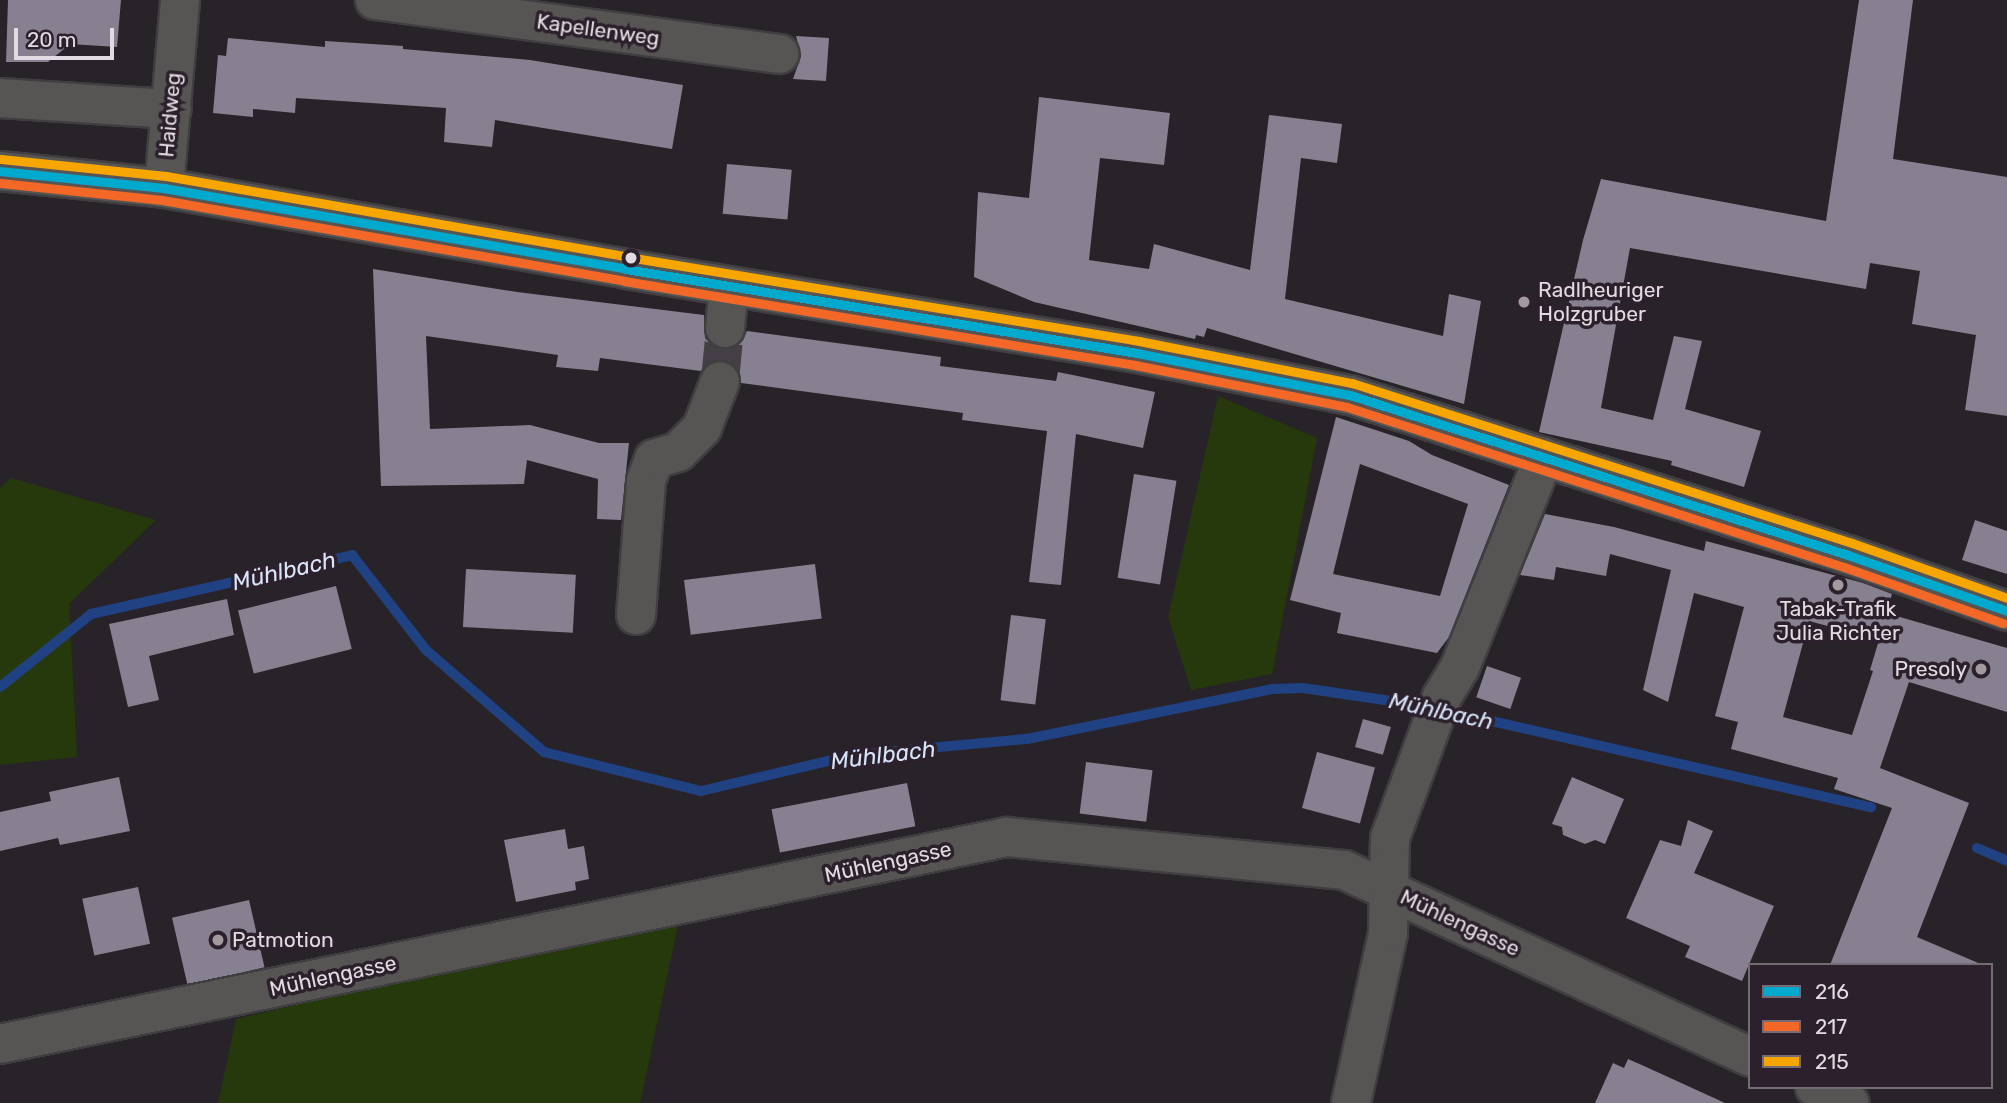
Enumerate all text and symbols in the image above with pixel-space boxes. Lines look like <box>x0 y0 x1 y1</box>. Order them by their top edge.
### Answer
street label: Kapellenweg <box>535 9 661 51</box>
scale bar <box>18 14 117 58</box>
text: 20 m <box>27 27 76 52</box>
street label: Haidweg <box>154 72 186 158</box>
unlabelled marker <box>624 251 638 265</box>
place label: Radlheuriger Holzgruber <box>1538 277 1663 327</box>
marker: Radlheuriger Holzgruber <box>1516 294 1532 310</box>
water label: Mühlbach <box>229 546 339 596</box>
marker: Tabak-Trafik Julia Richter <box>1830 577 1846 593</box>
place label: Tabak-Trafik Julia Richter <box>1776 596 1900 646</box>
place label: Presoly <box>1895 656 1967 682</box>
marker: Presoly <box>1973 661 1989 677</box>
water label: Mühlbach <box>1386 687 1496 735</box>
water label: Mühlbach <box>829 735 937 775</box>
street label: Mühlengasse <box>822 836 954 888</box>
street label: Mühlengasse <box>1396 884 1524 962</box>
place label: Patmotion <box>232 927 334 953</box>
marker: Patmotion <box>210 932 226 948</box>
street label: Mühlengasse <box>267 950 399 1002</box>
legend <box>1748 963 1993 1089</box>
text: 216 <box>1815 979 1849 1004</box>
text: 217 <box>1815 1014 1847 1039</box>
text: 215 <box>1815 1049 1849 1074</box>

